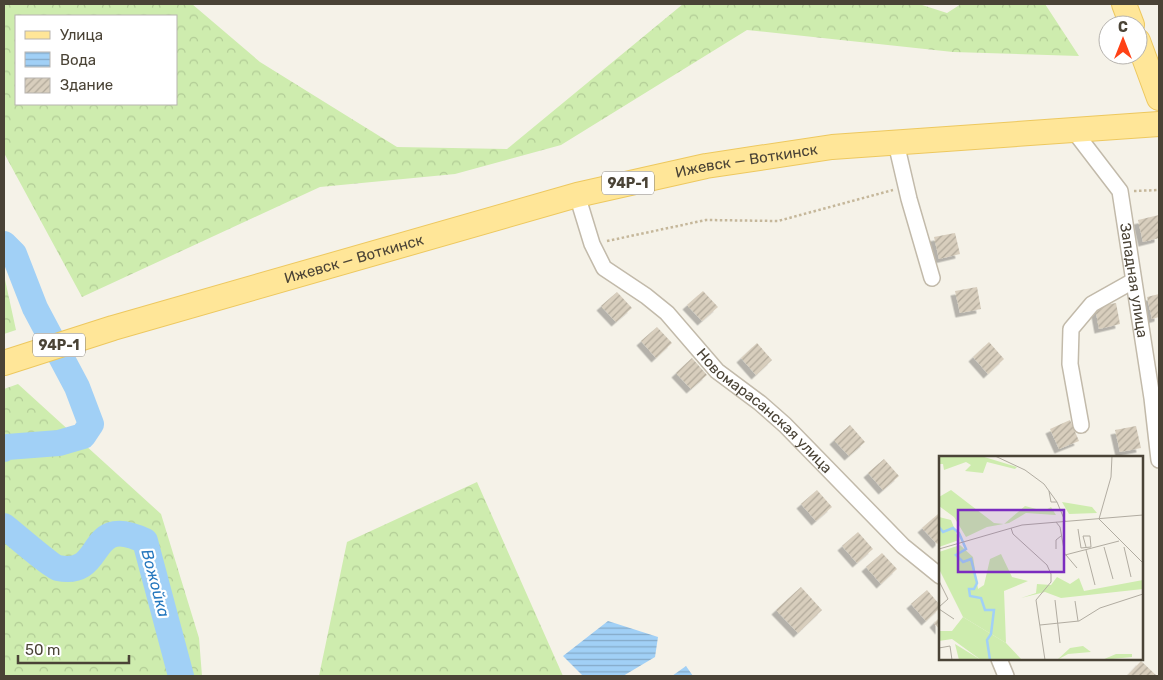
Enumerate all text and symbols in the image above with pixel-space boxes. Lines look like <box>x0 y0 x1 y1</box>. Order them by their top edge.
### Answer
legend <box>15 15 178 105</box>
north arrow <box>1098 15 1148 65</box>
text: С <box>1118 19 1128 36</box>
text: Улица <box>60 26 103 44</box>
text: Вода <box>60 51 96 69</box>
text: Здание <box>60 76 113 94</box>
street label: Ижевск — Воткинск <box>673 140 819 182</box>
road number: 94Р-1 <box>602 172 654 194</box>
street label: Западная улица <box>1116 222 1152 339</box>
street label: Ижевск — Воткинск <box>282 230 426 287</box>
road number: 94Р-1 <box>33 334 85 356</box>
street label: Новомарасанская улица <box>693 345 836 477</box>
inset map <box>939 456 1143 660</box>
water label: Вожойка <box>137 547 174 619</box>
scale bar <box>18 632 129 664</box>
text: 50 m <box>25 641 60 659</box>

